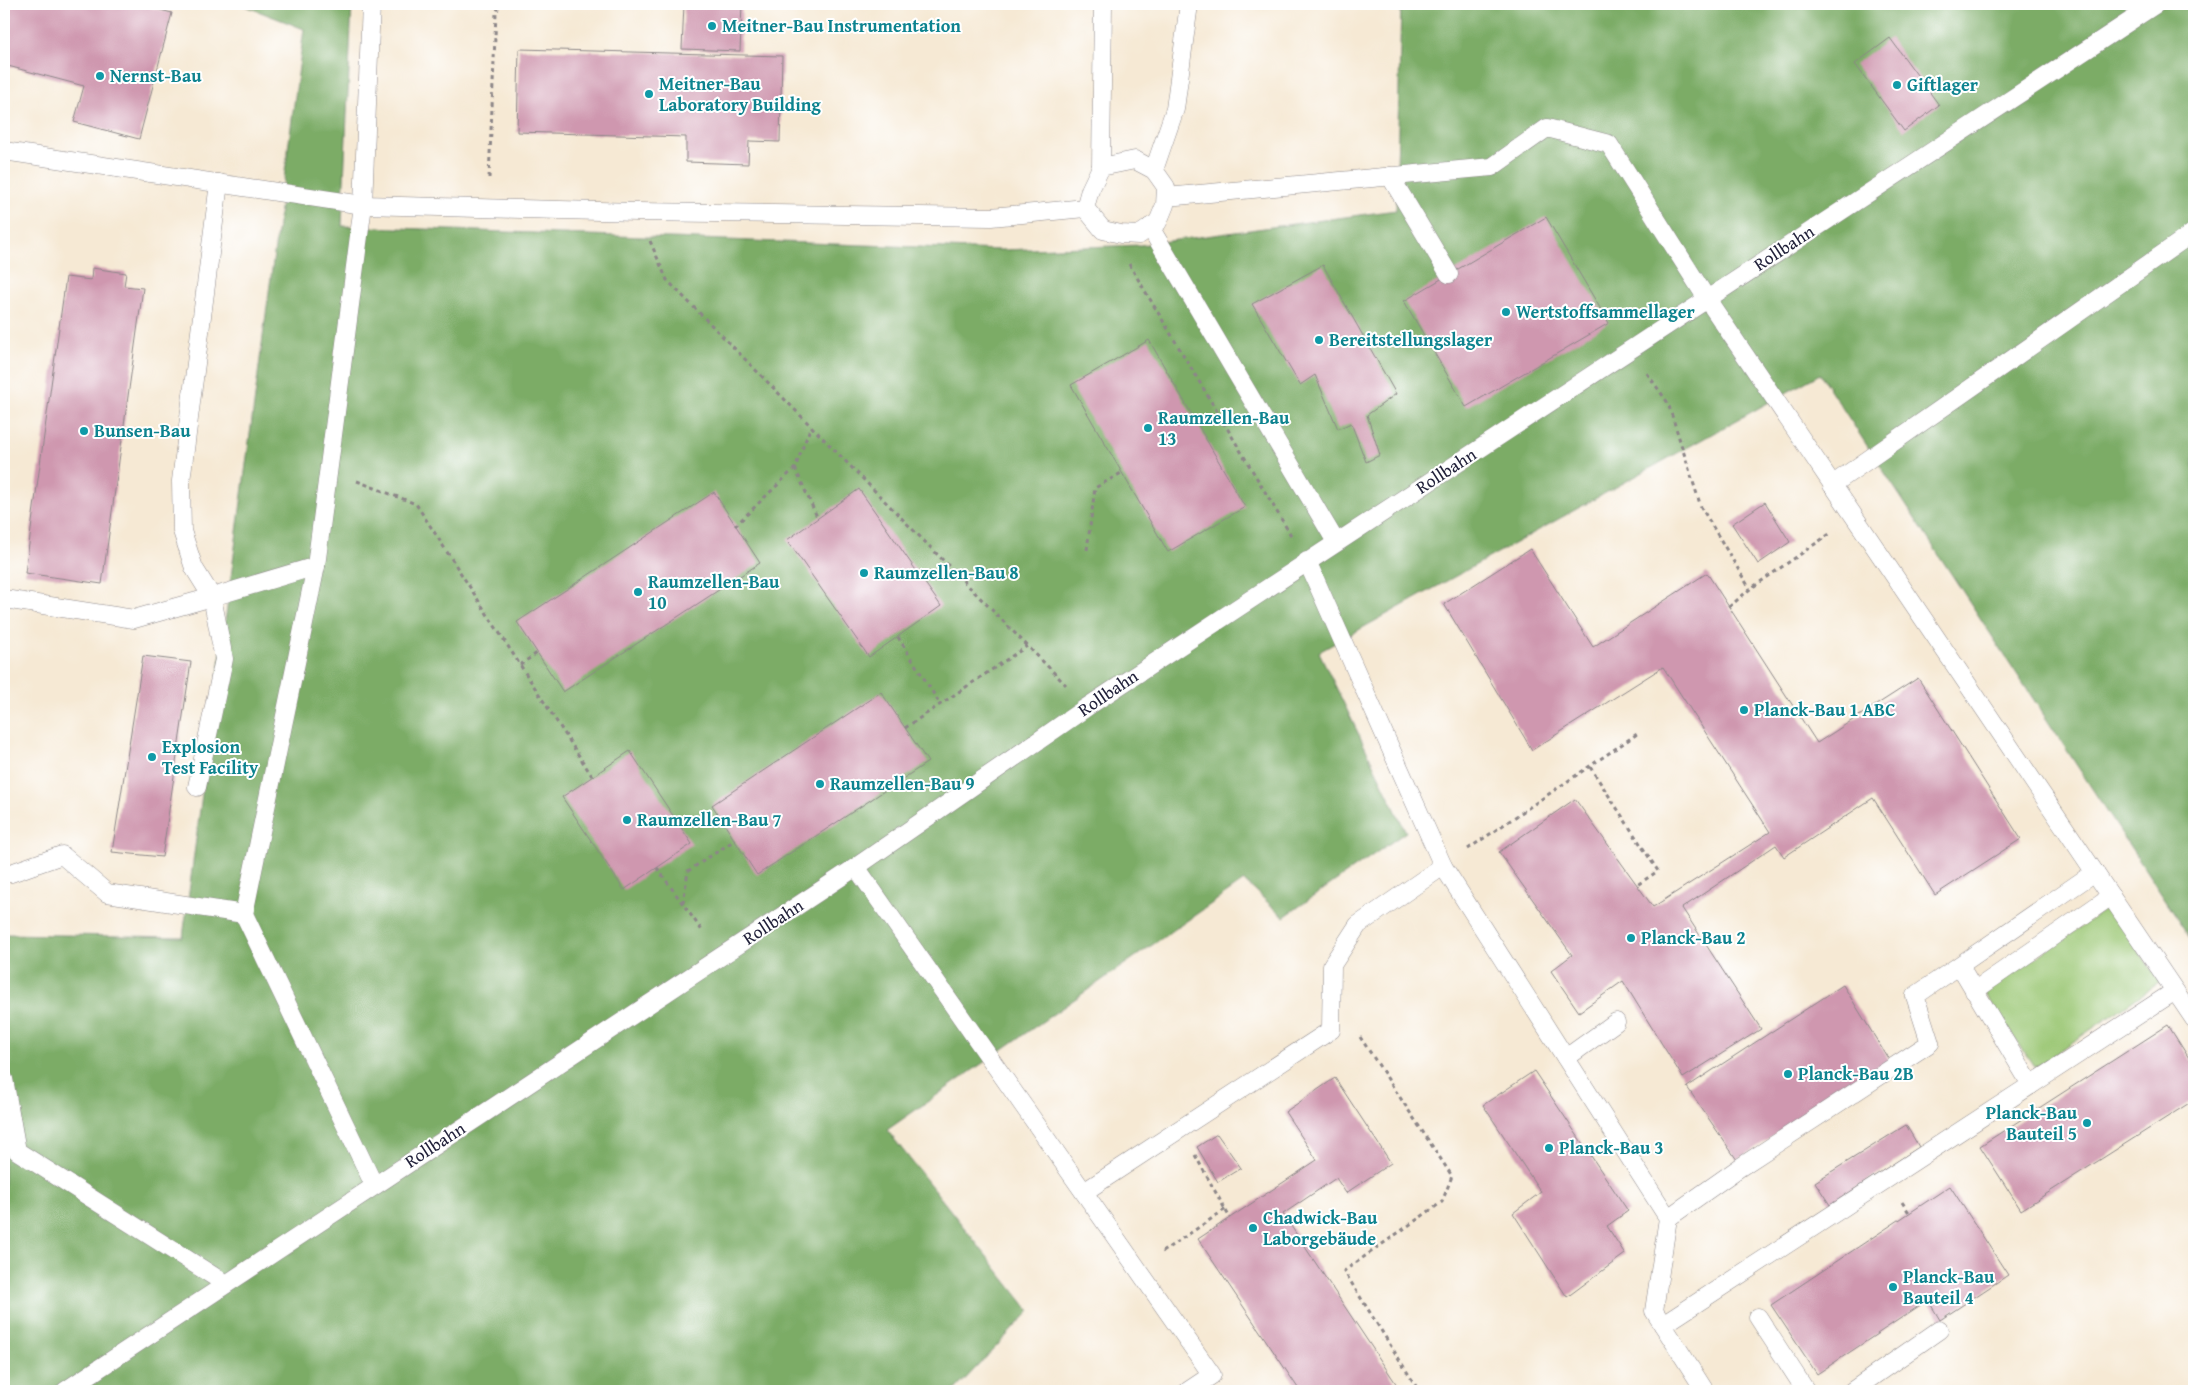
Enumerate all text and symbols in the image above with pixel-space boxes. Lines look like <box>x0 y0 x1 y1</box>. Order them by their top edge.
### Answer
place label: Meitner-Bau Instrumentation <box>722 12 961 39</box>
marker: Meitner-Bau Instrumentation <box>706 20 718 32</box>
place label: Nernst-Bau <box>110 62 202 89</box>
marker: Nernst-Bau <box>94 70 106 82</box>
place label: Meitner-Bau Laboratory Building <box>659 70 821 118</box>
place label: Giftlager <box>1907 71 1979 98</box>
marker: Giftlager <box>1891 79 1903 91</box>
marker: Meitner-Bau Laboratory Building <box>643 88 655 100</box>
street label: Rollbahn <box>1748 218 1819 277</box>
place label: Wertstoffsammellager <box>1516 298 1696 325</box>
marker: Wertstoffsammellager <box>1500 306 1512 318</box>
place label: Bereitstellungslager <box>1329 326 1493 353</box>
marker: Bereitstellungslager <box>1313 334 1325 346</box>
place label: Raumzellen-Bau 13 <box>1158 404 1290 452</box>
place label: Bunsen-Bau <box>94 417 191 444</box>
marker: Raumzellen-Bau 13 <box>1142 422 1154 434</box>
marker: Bunsen-Bau <box>78 425 90 437</box>
street label: Rollbahn <box>1410 441 1481 500</box>
place label: Raumzellen-Bau 8 <box>874 559 1019 586</box>
marker: Raumzellen-Bau 8 <box>858 567 870 579</box>
place label: Raumzellen-Bau 10 <box>648 568 780 616</box>
marker: Raumzellen-Bau 10 <box>632 586 644 598</box>
street label: Rollbahn <box>1072 662 1143 723</box>
place label: Planck-Bau 1 ABC <box>1754 696 1895 723</box>
marker: Planck-Bau 1 ABC <box>1738 704 1750 716</box>
place label: Explosion Test Facility <box>162 733 259 781</box>
marker: Explosion Test Facility <box>146 751 158 763</box>
place label: Raumzellen-Bau 9 <box>830 770 975 797</box>
marker: Raumzellen-Bau 9 <box>814 778 826 790</box>
place label: Raumzellen-Bau 7 <box>637 806 782 833</box>
marker: Raumzellen-Bau 7 <box>621 814 633 826</box>
street label: Rollbahn <box>737 892 808 951</box>
place label: Planck-Bau 2 <box>1641 924 1746 951</box>
marker: Planck-Bau 2 <box>1625 932 1637 944</box>
place label: Planck-Bau 2B <box>1798 1060 1914 1087</box>
marker: Planck-Bau 2B <box>1782 1068 1794 1080</box>
place label: Planck-Bau Bauteil 5 <box>1986 1099 2078 1147</box>
street label: Rollbahn <box>399 1115 470 1174</box>
marker: Planck-Bau Bauteil 5 <box>2081 1117 2093 1129</box>
place label: Planck-Bau 3 <box>1559 1134 1664 1161</box>
marker: Planck-Bau 3 <box>1543 1142 1555 1154</box>
place label: Chadwick-Bau Laborgebäude <box>1263 1204 1378 1252</box>
marker: Chadwick-Bau Laborgebäude <box>1247 1222 1259 1234</box>
place label: Planck-Bau Bauteil 4 <box>1903 1263 1995 1311</box>
marker: Planck-Bau Bauteil 4 <box>1887 1281 1899 1293</box>

